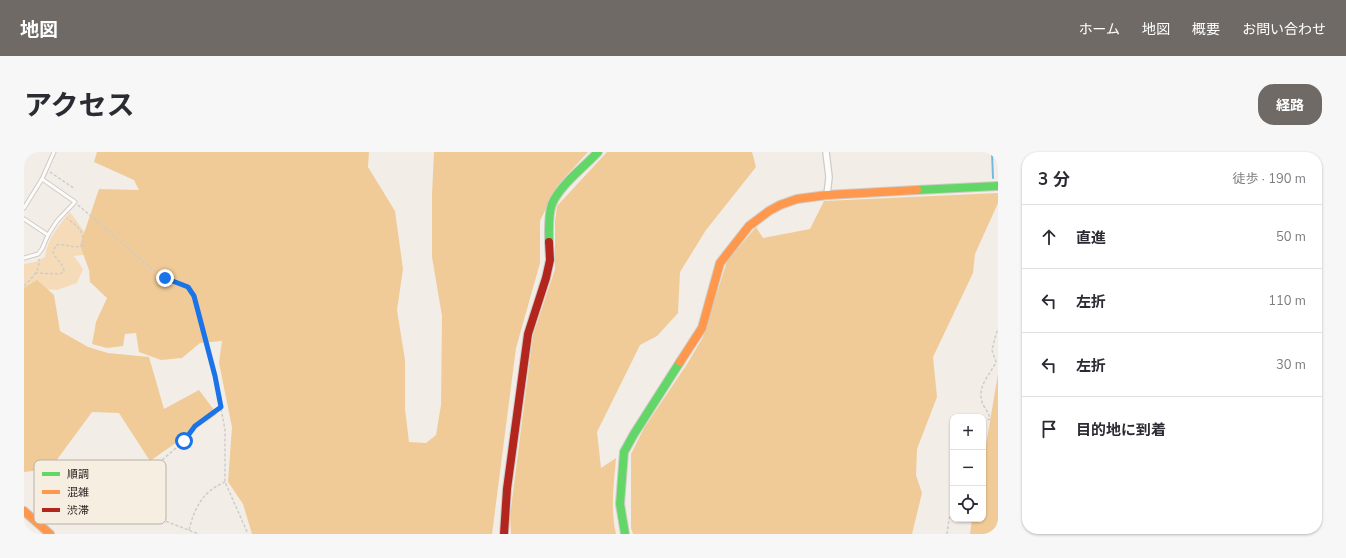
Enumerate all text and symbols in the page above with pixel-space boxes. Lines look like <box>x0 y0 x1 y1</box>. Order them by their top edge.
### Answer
text: 地図 <box>20 17 58 43</box>
text: ホーム <box>1078 20 1120 39</box>
text: 地図 <box>1142 20 1170 39</box>
text: 概要 <box>1192 20 1220 39</box>
text: お問い合わせ <box>1242 20 1326 39</box>
button: 経路 <box>1258 84 1322 125</box>
text: アクセス <box>24 87 135 125</box>
text: 3 分 <box>1038 168 1070 191</box>
text: 徒歩 · 190 m <box>1232 170 1306 188</box>
icon: ahead <box>1038 226 1060 248</box>
text: 直進 <box>1076 228 1106 248</box>
text: 50 m <box>1276 228 1306 246</box>
route end <box>156 269 174 287</box>
icon: left <box>1038 290 1060 312</box>
text: 左折 <box>1076 292 1106 312</box>
text: 110 m <box>1268 292 1306 310</box>
icon: left <box>1038 354 1060 376</box>
text: 左折 <box>1076 356 1106 376</box>
text: 30 m <box>1276 356 1306 374</box>
map controls <box>950 414 986 522</box>
button: + <box>950 414 986 450</box>
icon: arrive <box>1038 418 1060 440</box>
text: 目的地に到着 <box>1076 420 1166 440</box>
route start <box>175 432 193 450</box>
button: − <box>950 450 986 486</box>
legend <box>34 460 166 524</box>
text: 順調 <box>67 467 89 482</box>
text: 混雑 <box>67 485 89 500</box>
button: locate <box>950 486 986 522</box>
text: 渋滞 <box>67 503 89 518</box>

